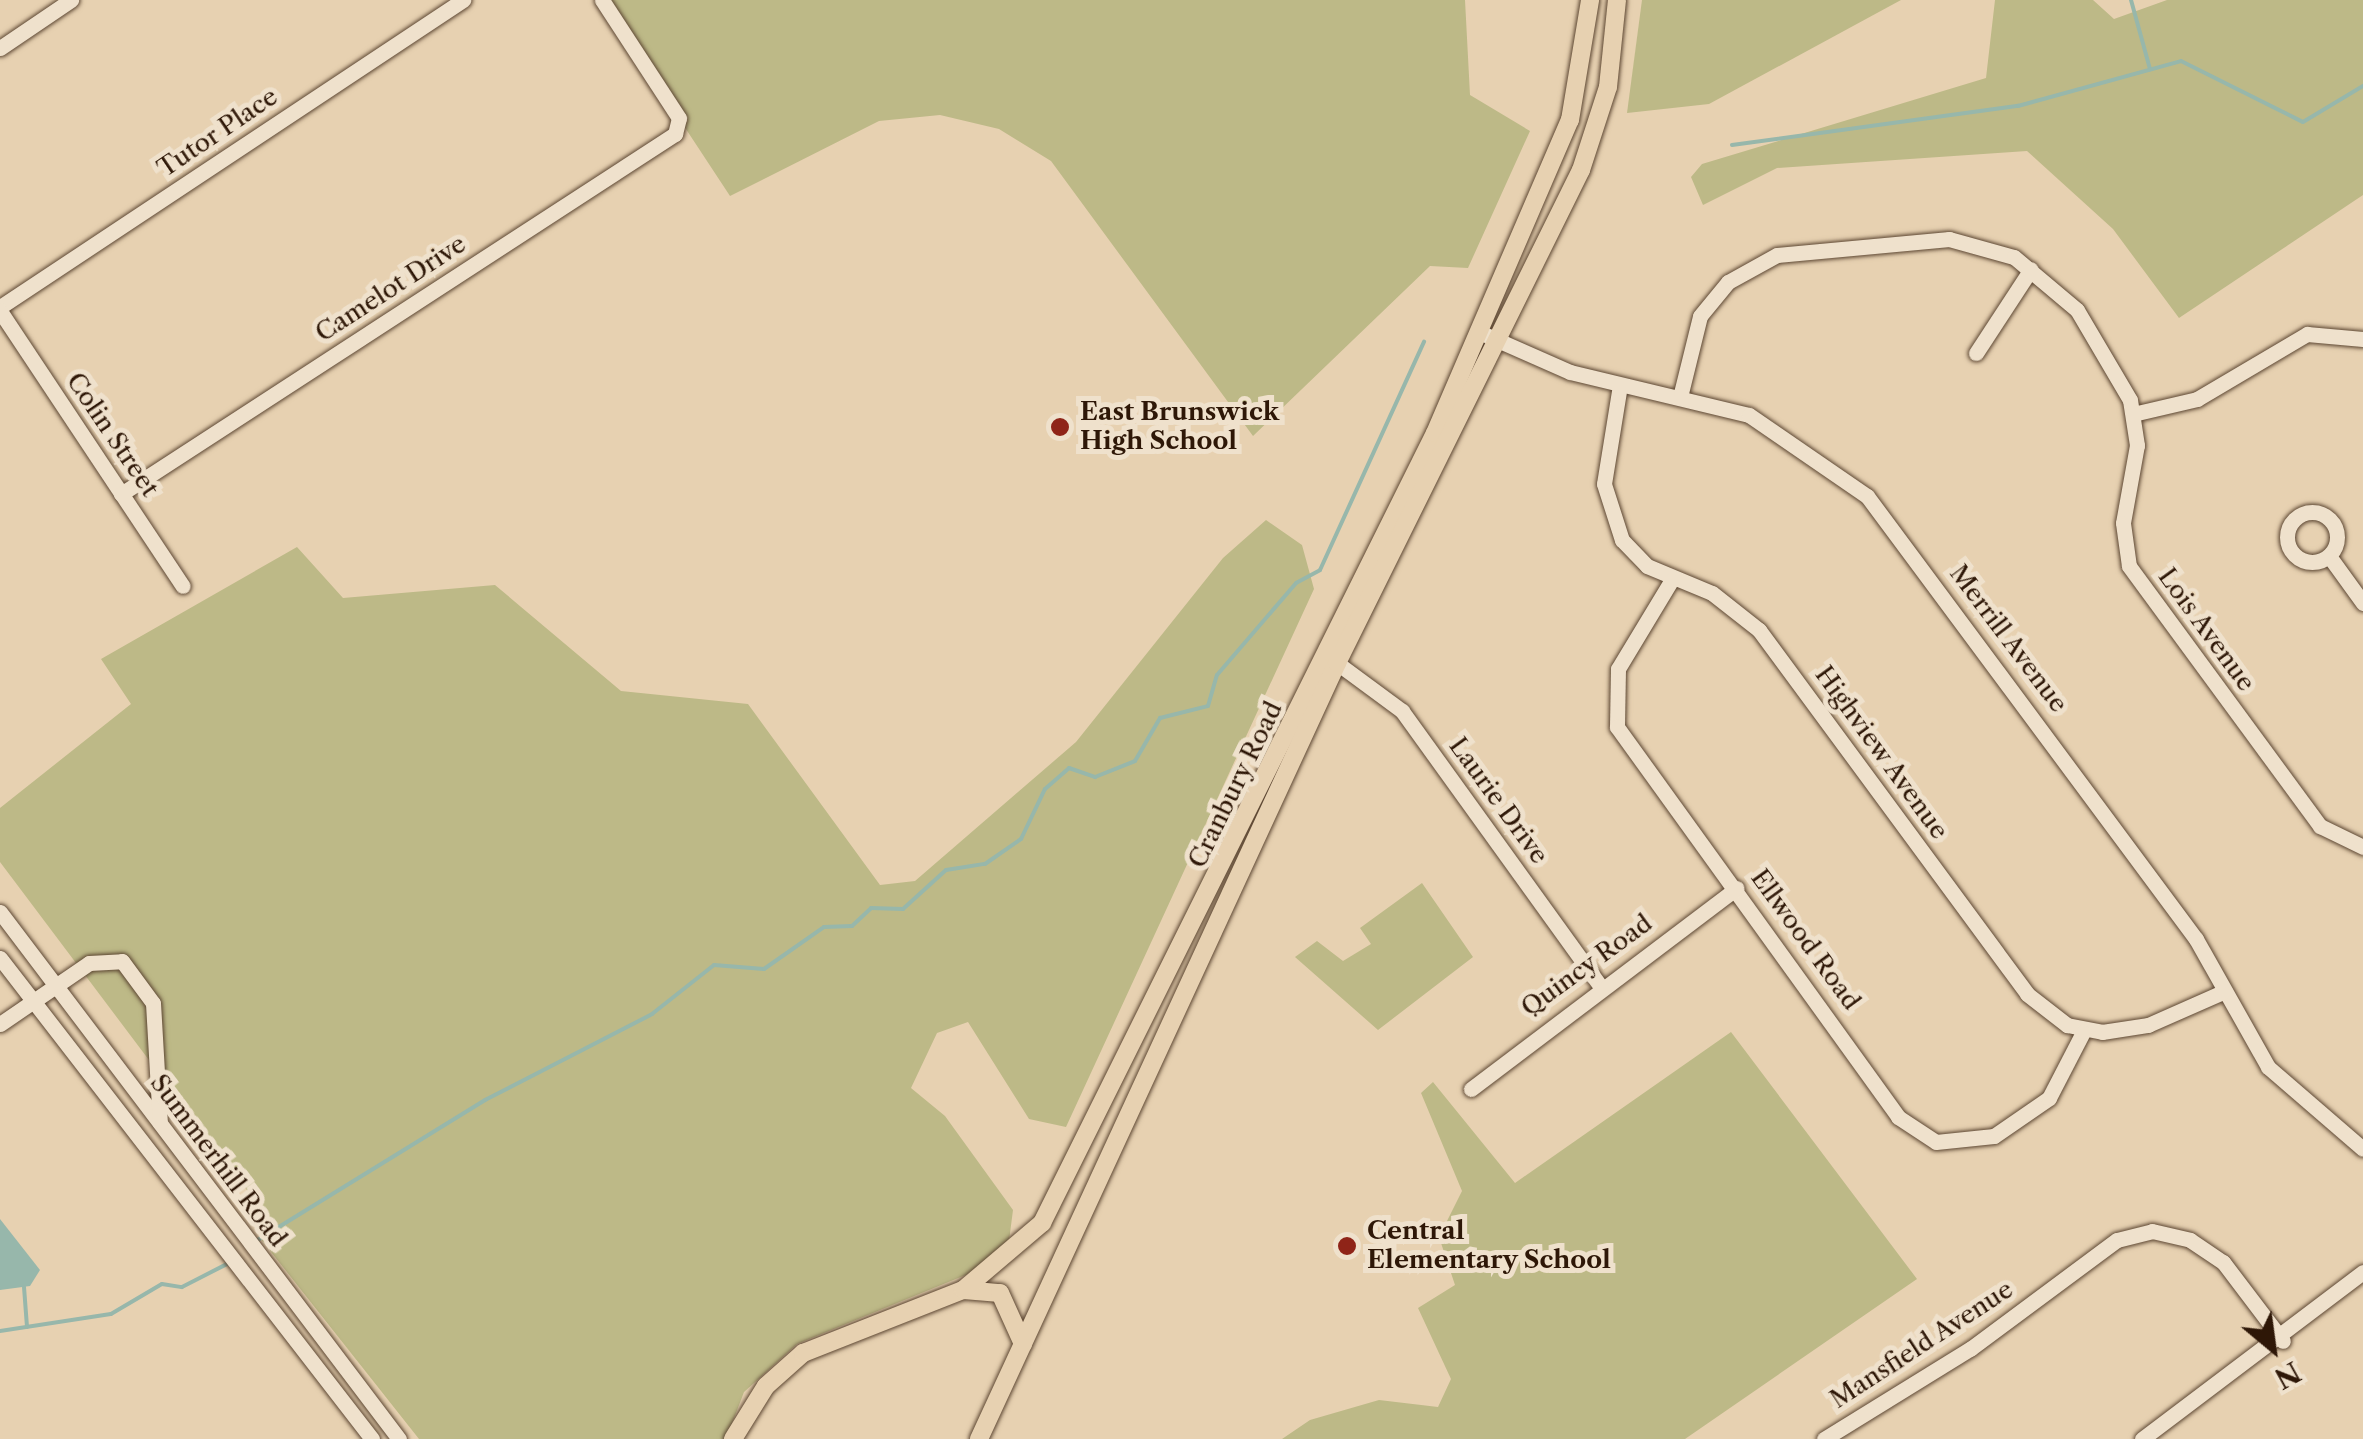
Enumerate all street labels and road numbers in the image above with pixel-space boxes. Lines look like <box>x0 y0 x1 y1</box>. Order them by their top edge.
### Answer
street label: Tutor Place <box>152 82 284 184</box>
street label: Camelot Drive <box>310 229 472 349</box>
street label: Colin Street <box>60 367 164 503</box>
street label: Merrill Avenue <box>1943 559 2073 719</box>
street label: Lois Avenue <box>2151 562 2261 698</box>
street label: Highview Avenue <box>1808 660 1954 846</box>
street label: Cranbury Road <box>1183 697 1289 873</box>
street label: Laurie Drive <box>1442 732 1554 870</box>
street label: Ellwood Road <box>1744 864 1866 1016</box>
street label: Quincy Road <box>1516 908 1658 1024</box>
street label: Summerhill Road <box>143 1069 293 1253</box>
street label: Mansfield Avenue <box>1825 1274 2019 1416</box>

